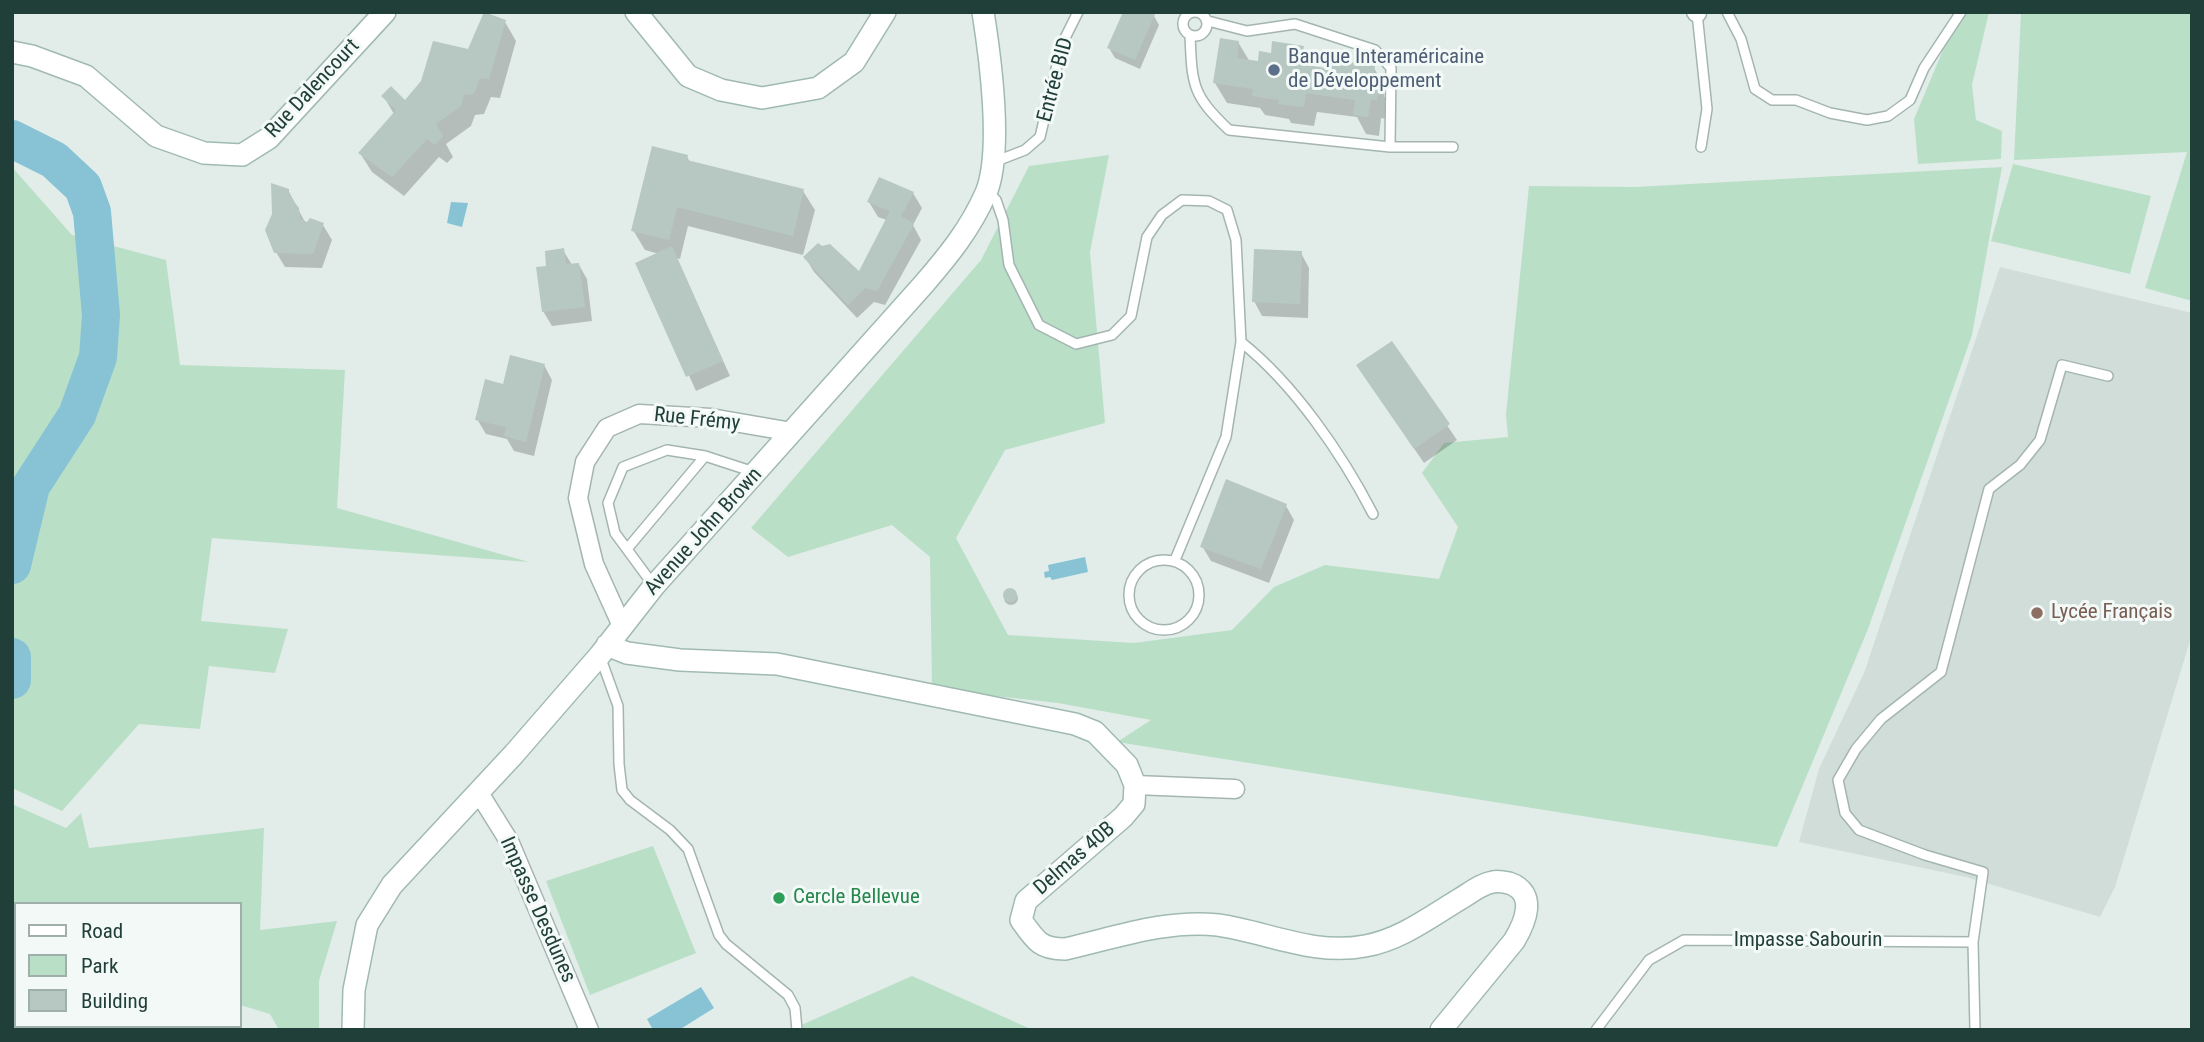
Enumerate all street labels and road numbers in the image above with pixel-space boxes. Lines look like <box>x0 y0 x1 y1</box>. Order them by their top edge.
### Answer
street label: Rue Dalencourt <box>261 34 365 144</box>
street label: Entrée BID <box>1033 35 1079 125</box>
street label: Rue Frémy <box>653 403 741 437</box>
street label: Avenue John Brown <box>640 463 768 601</box>
street label: Delmas 40B <box>1029 817 1121 901</box>
street label: Impasse Desdunes <box>494 833 580 987</box>
street label: Impasse Sabourin <box>1734 928 1882 954</box>

